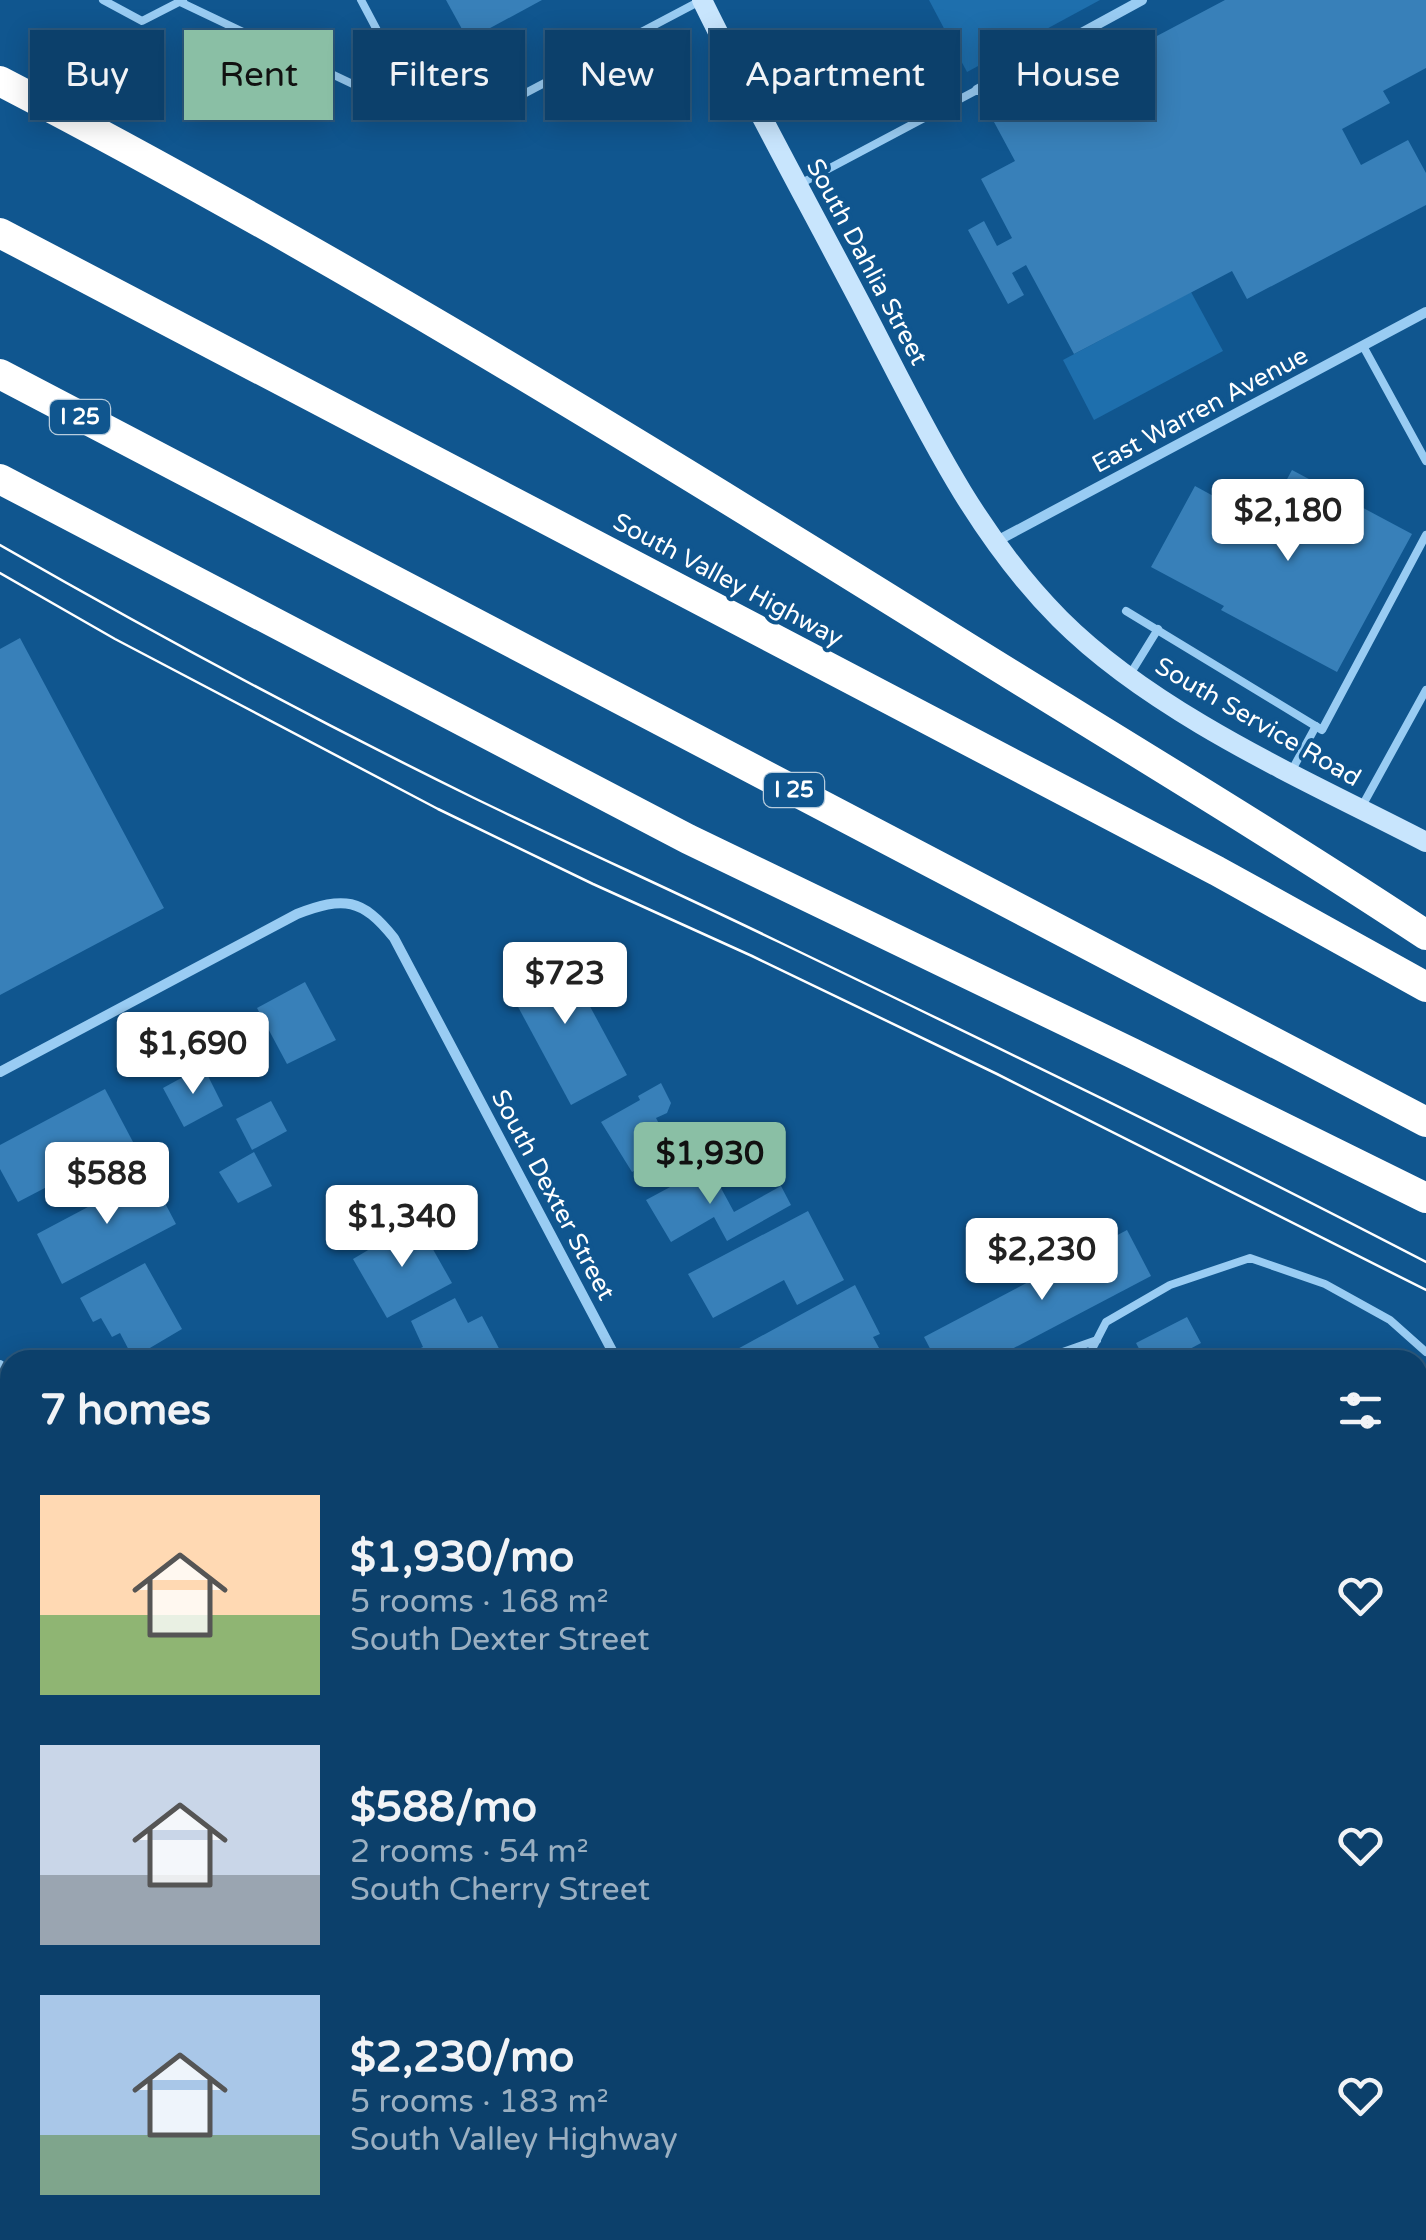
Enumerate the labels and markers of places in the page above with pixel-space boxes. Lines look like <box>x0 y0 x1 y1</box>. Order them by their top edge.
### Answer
pin: $2,180 <box>1207 479 1369 564</box>
pin: $723 <box>506 942 624 1027</box>
pin: $1,690 <box>112 1012 274 1097</box>
pin: $1,930 <box>629 1122 791 1207</box>
pin: $588 <box>48 1142 166 1227</box>
pin: $1,340 <box>321 1185 483 1270</box>
pin: $2,230 <box>961 1218 1123 1303</box>

